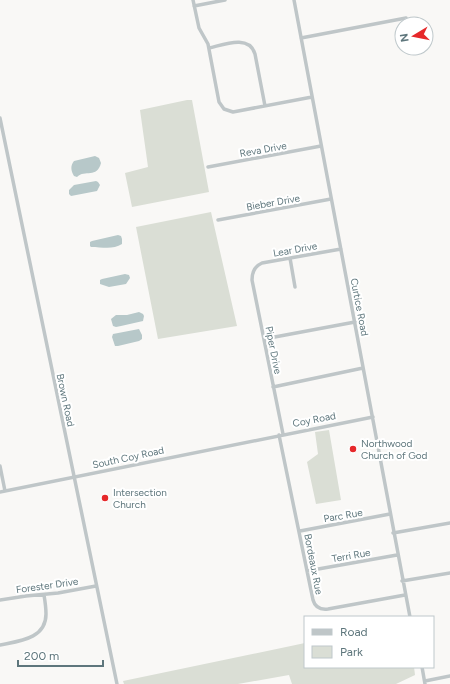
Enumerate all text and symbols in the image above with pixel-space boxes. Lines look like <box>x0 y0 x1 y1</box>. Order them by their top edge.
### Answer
north arrow <box>394 16 434 56</box>
text: N <box>398 32 412 43</box>
street label: Reva Drive <box>239 139 288 160</box>
street label: Bieber Drive <box>245 191 301 214</box>
street label: Lear Drive <box>272 239 319 260</box>
street label: Curtice Road <box>348 277 372 337</box>
street label: Piper Drive <box>263 325 285 376</box>
street label: Brown Road <box>54 372 78 428</box>
street label: Coy Road <box>291 409 337 430</box>
place label: Northwood Church of God <box>361 437 428 462</box>
street label: South Coy Road <box>91 444 165 471</box>
marker: Northwood Church of God <box>348 444 358 454</box>
place label: Intersection Church <box>113 486 167 511</box>
marker: Intersection Church <box>100 493 110 503</box>
street label: Parc Rue <box>323 506 364 525</box>
street label: Bordeaux Rue <box>301 533 326 596</box>
street label: Terri Rue <box>331 546 372 565</box>
street label: Forester Drive <box>15 575 80 596</box>
legend <box>304 616 434 668</box>
text: Road <box>340 625 368 639</box>
scale bar <box>18 642 103 668</box>
text: Park <box>340 645 363 659</box>
text: 200 m <box>24 649 59 663</box>

